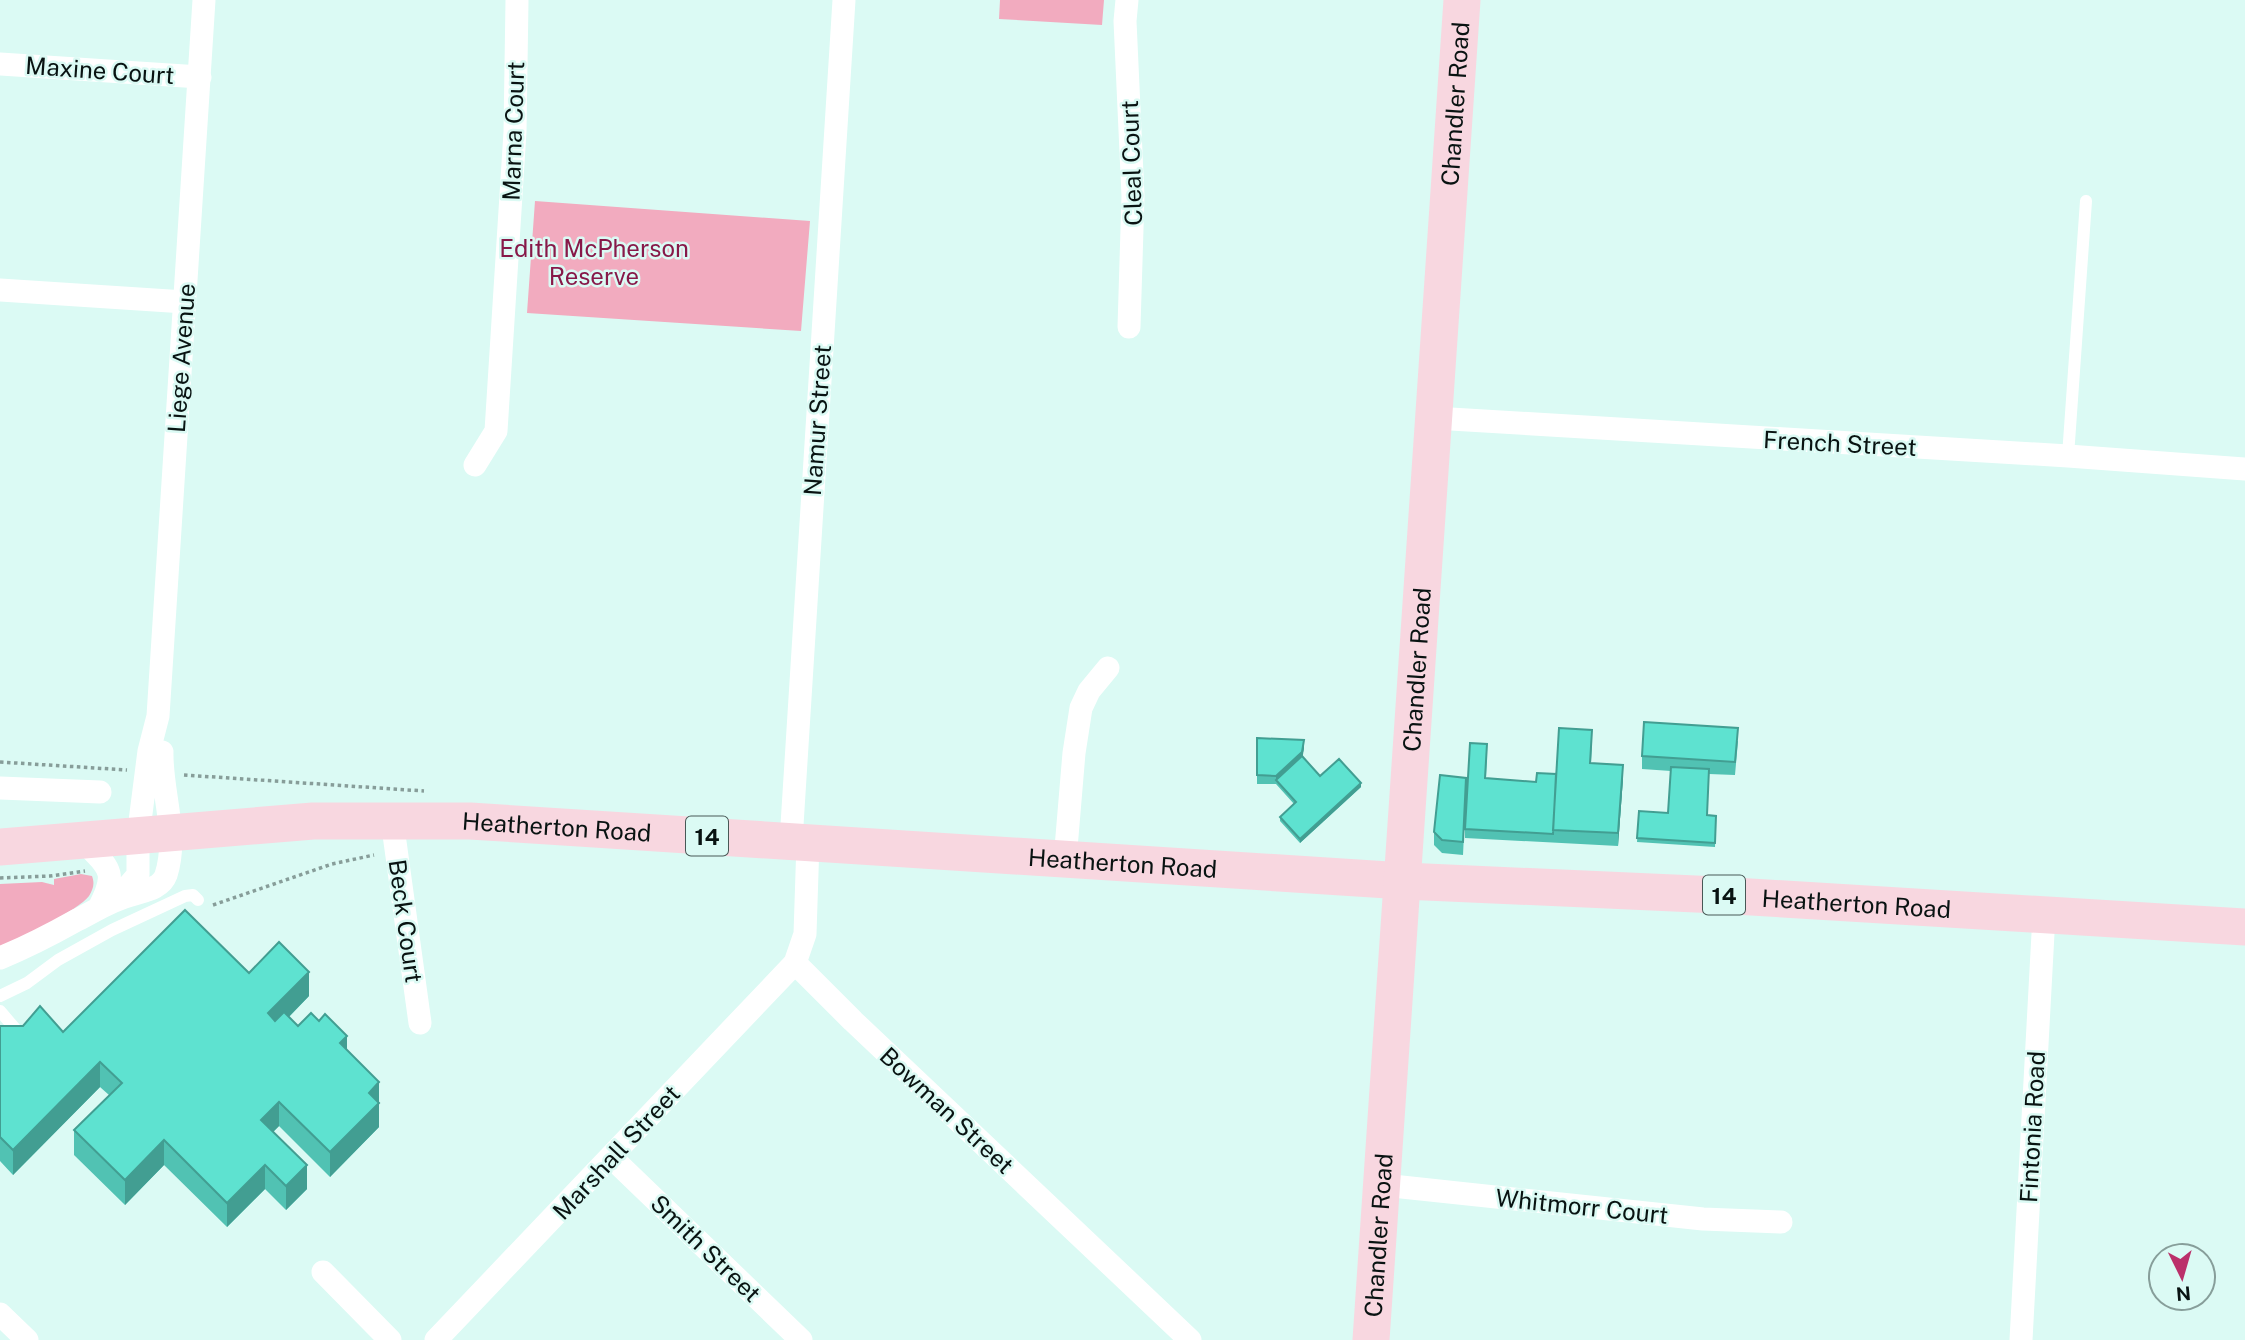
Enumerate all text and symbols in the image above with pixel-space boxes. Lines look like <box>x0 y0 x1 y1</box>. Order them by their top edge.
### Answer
street label: Chandler Road <box>1435 21 1474 187</box>
street label: Maxine Court <box>24 51 176 89</box>
street label: Marna Court <box>497 61 529 201</box>
street label: Cleal Court <box>1115 100 1147 226</box>
park label: Edith McPherson Reserve <box>499 234 689 290</box>
street label: Liege Avenue <box>162 282 200 434</box>
street label: Namur Street <box>798 343 836 497</box>
street label: French Street <box>1763 425 1917 461</box>
street label: Chandler Road <box>1397 587 1436 752</box>
street label: Heatherton Road <box>461 807 652 847</box>
road number: 14 <box>686 816 728 856</box>
street label: Heatherton Road <box>1027 843 1218 883</box>
street label: Beck Court <box>383 857 429 985</box>
road number: 14 <box>1703 876 1745 914</box>
street label: Heatherton Road <box>1761 884 1952 923</box>
street label: Bowman Street <box>875 1041 1019 1179</box>
street label: Fintonia Road <box>2014 1050 2050 1204</box>
street label: Marshall Street <box>547 1079 685 1225</box>
street label: Chandler Road <box>1359 1152 1398 1318</box>
street label: Whitmorr Court <box>1494 1183 1670 1229</box>
street label: Smith Street <box>645 1189 767 1307</box>
north arrow <box>2147 1242 2217 1312</box>
text: N <box>2175 1282 2192 1306</box>

